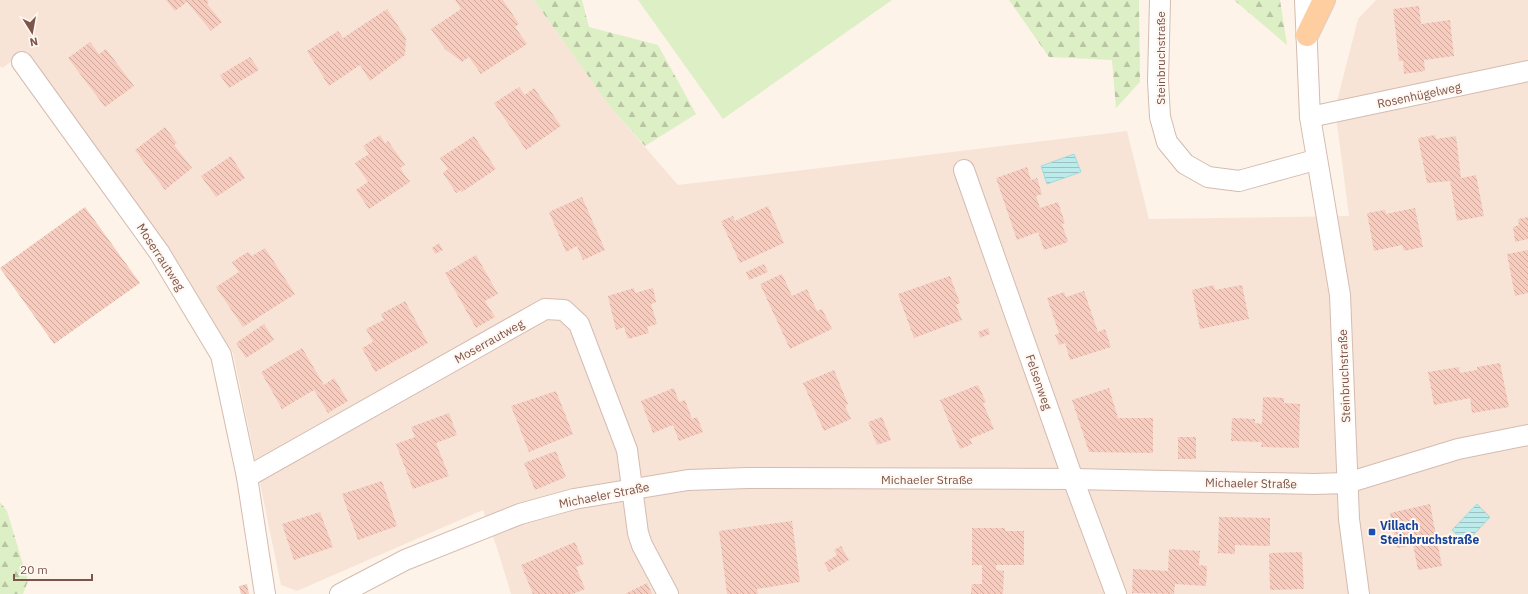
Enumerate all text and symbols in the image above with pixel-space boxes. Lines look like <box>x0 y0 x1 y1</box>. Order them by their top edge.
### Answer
street label: Steinbruchstraße <box>1153 11 1168 105</box>
north arrow <box>12 12 52 52</box>
text: N <box>29 34 39 49</box>
street label: Rosenhügelweg <box>1376 79 1463 111</box>
street label: Moserrautweg <box>134 221 189 294</box>
street label: Moserrautweg <box>452 315 527 366</box>
street label: Steinbruchstraße <box>1335 329 1353 423</box>
street label: Felsenweg <box>1023 352 1056 412</box>
street label: Michaeler Straße <box>881 472 973 487</box>
street label: Michaeler Straße <box>1205 475 1297 491</box>
street label: Michaeler Straße <box>557 479 651 511</box>
place label: Villach Steinbruchstraße <box>1380 518 1479 547</box>
marker: Villach Steinbruchstraße <box>1367 527 1377 537</box>
scale bar <box>14 556 92 582</box>
text: 20 m <box>20 562 48 577</box>

